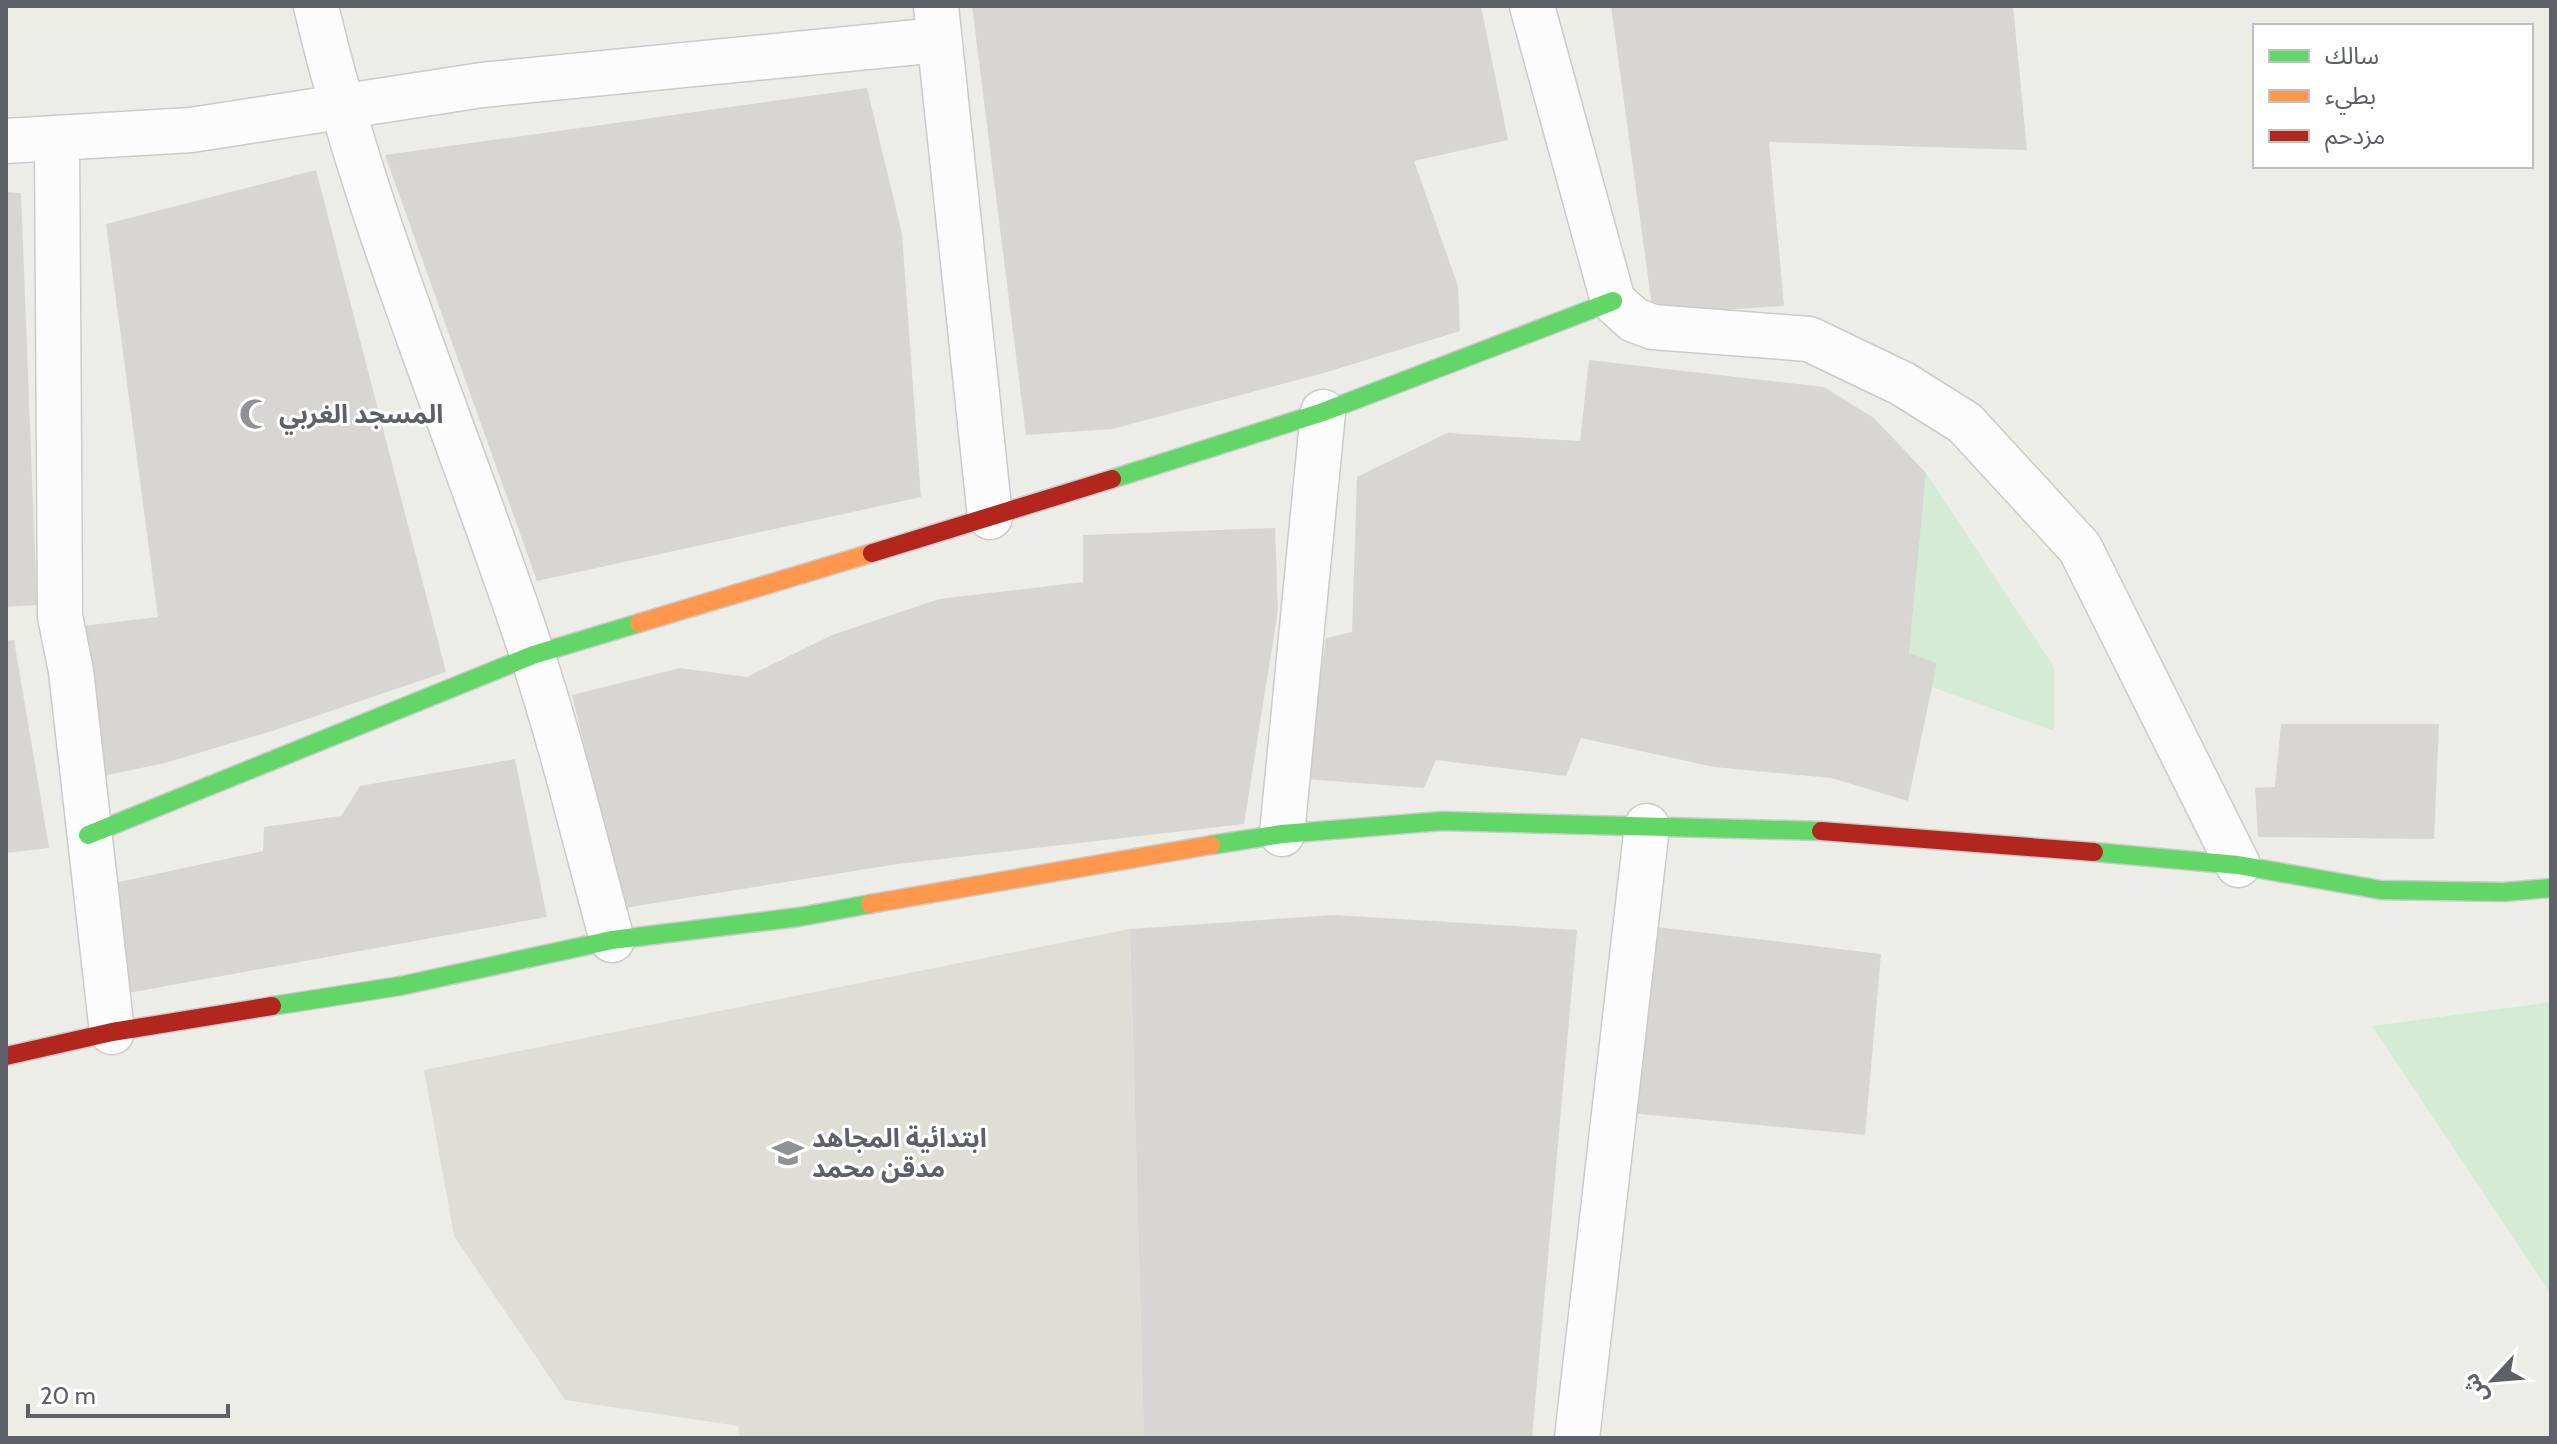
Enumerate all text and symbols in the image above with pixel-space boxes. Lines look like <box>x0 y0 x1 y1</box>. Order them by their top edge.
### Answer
legend <box>2253 24 2533 168</box>
text: سالك <box>2325 41 2379 70</box>
text: بطيء <box>2325 81 2376 115</box>
text: مزدحم <box>2325 121 2385 153</box>
mosque icon: المسجد الغربي <box>238 397 272 431</box>
place label: المسجد الغربي <box>279 398 443 435</box>
place label: ابتدائية المجاهد مدقن محمد <box>812 1122 987 1184</box>
school or university icon: ابتدائية المجاهد مدقن محمد <box>771 1136 805 1170</box>
north arrow <box>2453 1340 2533 1420</box>
scale bar <box>28 1368 228 1418</box>
text: ش <box>2457 1369 2494 1408</box>
text: 20 m <box>40 1381 96 1410</box>

